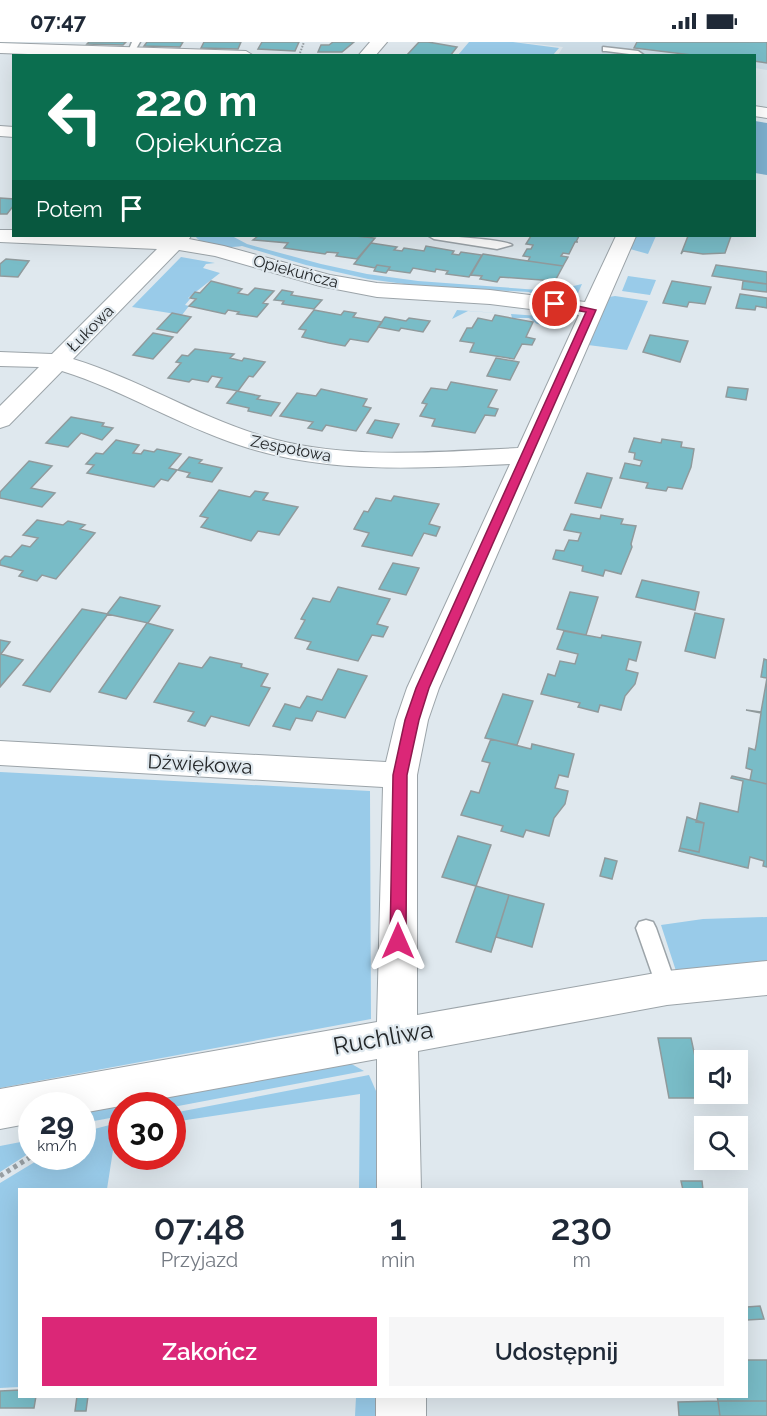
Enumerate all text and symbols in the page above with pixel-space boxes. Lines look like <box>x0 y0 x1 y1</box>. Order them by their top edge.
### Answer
text: 07:47 <box>30 8 86 34</box>
text: 220 m <box>135 77 257 126</box>
icon: left <box>36 78 114 156</box>
text: Opiekuńcza <box>135 127 283 158</box>
icon: arrive <box>115 192 148 225</box>
text: Potem <box>36 196 103 222</box>
street label: Opiekuńcza <box>251 251 341 292</box>
pin <box>529 278 580 329</box>
icon: arrive <box>538 287 571 320</box>
street label: Łukowa <box>63 301 117 355</box>
street label: Zespołowa <box>249 431 333 466</box>
street label: Dźwiękowa <box>147 749 253 779</box>
position arrow <box>366 909 430 973</box>
street label: Ruchliwa <box>331 1014 435 1061</box>
map controls <box>694 1050 748 1170</box>
button: sound <box>694 1050 748 1104</box>
speed limit sign: 30 <box>108 1092 186 1170</box>
text: 29 <box>40 1106 74 1141</box>
button: search <box>694 1116 748 1170</box>
text: km/h <box>37 1137 77 1155</box>
text: 07:48 <box>154 1206 245 1248</box>
text: 1 <box>390 1206 407 1248</box>
text: 230 <box>551 1206 612 1248</box>
text: Przyjazd <box>161 1248 238 1272</box>
text: min <box>381 1248 415 1272</box>
text: m <box>572 1248 591 1272</box>
button: Zakończ <box>42 1317 377 1386</box>
button: Udostępnij <box>389 1317 724 1386</box>

